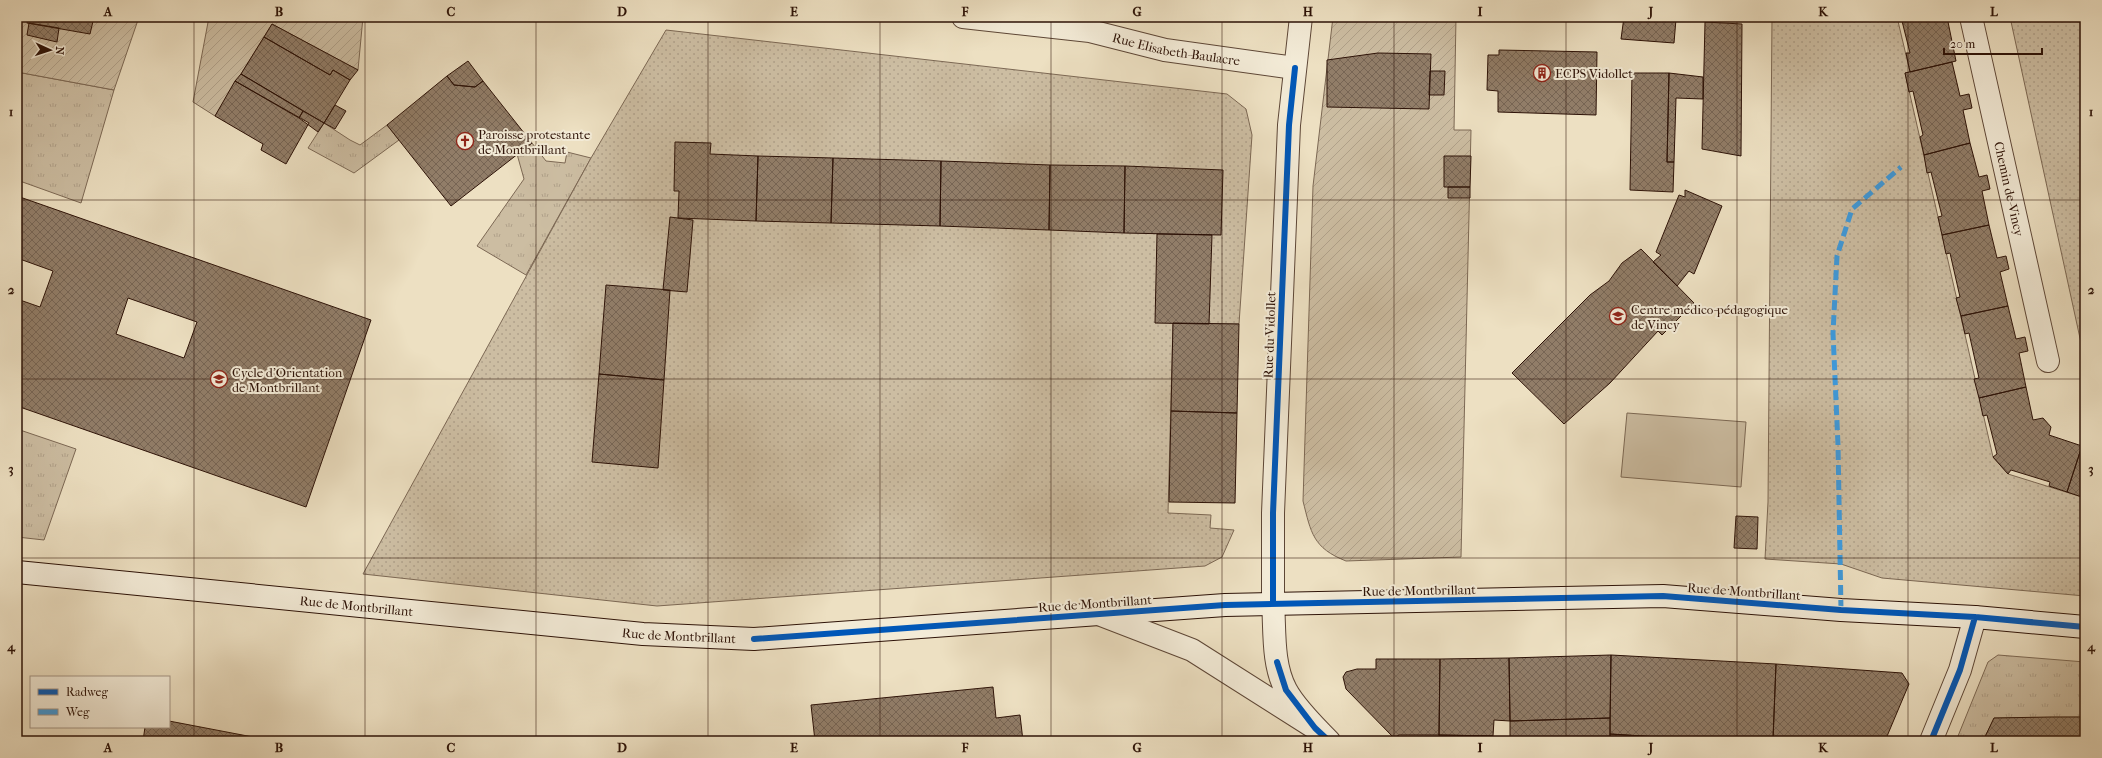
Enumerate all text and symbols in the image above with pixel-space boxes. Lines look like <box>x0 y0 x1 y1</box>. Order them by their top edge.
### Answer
text: A <box>103 4 113 19</box>
text: B <box>275 4 284 19</box>
text: C <box>447 4 456 19</box>
text: D <box>617 4 627 19</box>
text: E <box>790 4 798 19</box>
text: F <box>961 4 969 19</box>
text: G <box>1132 4 1142 19</box>
text: H <box>1303 4 1314 19</box>
text: I <box>1477 4 1483 19</box>
text: J <box>1647 4 1654 20</box>
text: K <box>1818 4 1829 19</box>
text: L <box>1990 4 1999 19</box>
north arrow <box>30 30 70 70</box>
street label: Rue Elisabeth-Baulacre <box>1111 30 1241 68</box>
scale bar <box>1944 30 2042 56</box>
text: 20 m <box>1950 37 1975 51</box>
text: N <box>53 46 66 56</box>
building icon: ECPS Vidollet <box>1532 63 1552 83</box>
place label: ECPS Vidollet <box>1555 66 1633 81</box>
text: 1 <box>9 104 14 119</box>
text: 1 <box>2089 104 2094 119</box>
place label: Paroisse protestante de Montbrillant <box>478 127 591 157</box>
church icon: Paroisse protestante de Montbrillant <box>455 131 475 151</box>
street label: Chemin de-Vincy <box>1991 140 2027 239</box>
text: 2 <box>8 282 15 297</box>
text: 2 <box>2088 282 2095 297</box>
street label: Rue du Vidollet <box>1260 291 1279 379</box>
place label: Centre médico-pédagogique de Vincy <box>1631 302 1789 332</box>
school or university icon: Centre médico-pédagogique de Vincy <box>1608 306 1628 326</box>
place label: Cycle d'Orientation de Montbrillant <box>232 365 343 395</box>
school or university icon: Cycle d'Orientation de Montbrillant <box>209 369 229 389</box>
text: 3 <box>8 461 14 477</box>
text: 3 <box>2088 461 2094 477</box>
street label: Rue de Montbrillant <box>1687 580 1802 603</box>
street label: Rue de Montbrillant <box>1362 582 1476 599</box>
street label: Rue de Montbrillant <box>1038 592 1153 615</box>
street label: Rue de Montbrillant <box>299 593 414 619</box>
street label: Rue de Montbrillant <box>621 625 736 646</box>
text: 4 <box>6 639 16 655</box>
text: 4 <box>2086 639 2096 655</box>
legend <box>30 676 170 728</box>
text: Radweg <box>66 685 109 699</box>
text: Weg <box>65 705 90 719</box>
text: A <box>103 740 113 755</box>
text: B <box>275 740 284 755</box>
text: C <box>447 740 456 755</box>
text: D <box>617 740 627 755</box>
text: E <box>790 740 798 755</box>
text: F <box>961 740 969 755</box>
text: G <box>1132 740 1142 755</box>
text: H <box>1303 740 1314 755</box>
text: I <box>1477 740 1483 755</box>
text: J <box>1647 740 1654 756</box>
text: K <box>1818 740 1829 755</box>
text: L <box>1990 740 1999 755</box>

